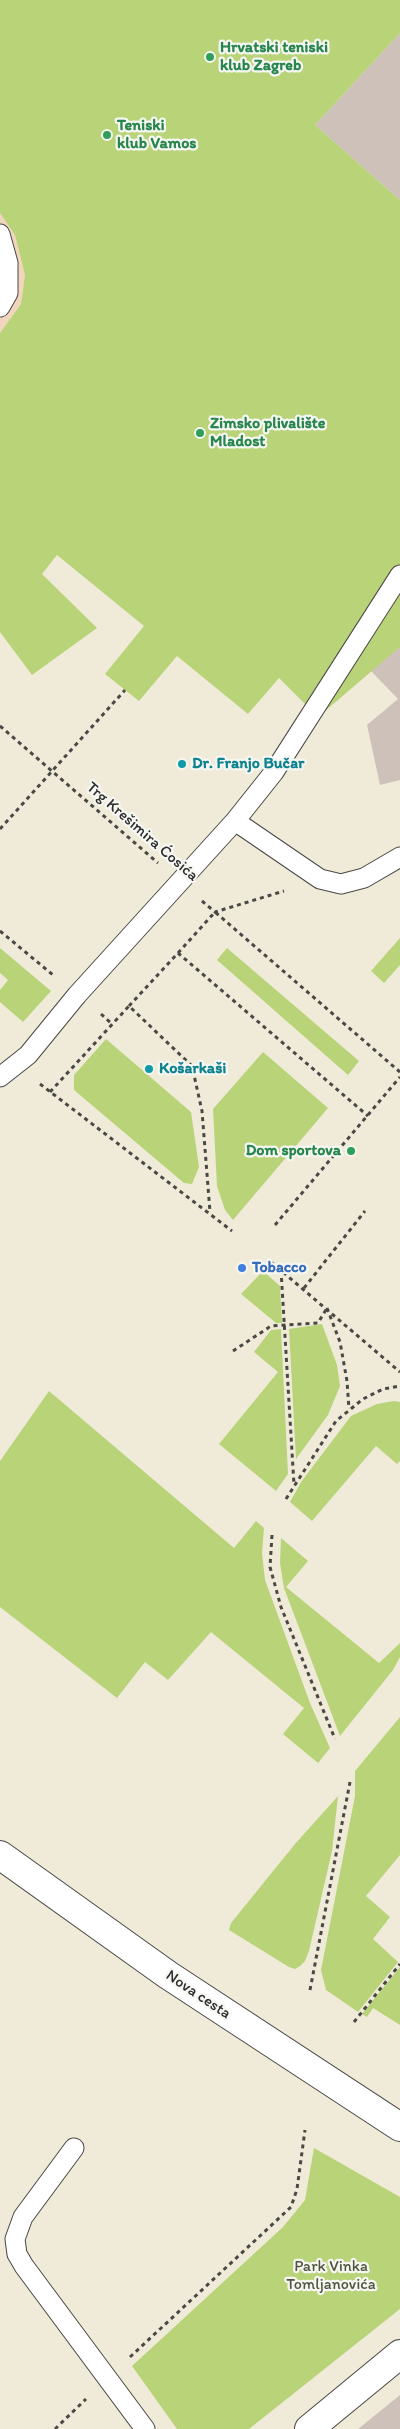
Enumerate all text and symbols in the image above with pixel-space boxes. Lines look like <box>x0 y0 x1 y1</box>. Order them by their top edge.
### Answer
place label: Hrvatski teniski klub Zagreb <box>220 38 328 76</box>
marker: Hrvatski teniski klub Zagreb <box>204 51 216 63</box>
place label: Teniski klub Vamos <box>117 116 196 154</box>
marker: Teniski klub Vamos <box>101 129 113 141</box>
place label: Zimsko plivalište Mladost <box>210 414 325 452</box>
marker: Zimsko plivalište Mladost <box>194 427 206 439</box>
place label: Dr. Franjo Bučar <box>192 754 304 774</box>
marker: Dr. Franjo Bučar <box>176 758 188 770</box>
street label: Trg Krešimira Ćosića <box>82 778 202 886</box>
place label: Košarkaši <box>159 1059 226 1079</box>
marker: Košarkaši <box>143 1063 155 1075</box>
place label: Dom sportova <box>246 1141 341 1161</box>
marker: Dom sportova <box>345 1145 357 1157</box>
place label: Tobacco <box>252 1258 307 1278</box>
marker: Tobacco <box>236 1262 248 1274</box>
street label: Nova cesta <box>162 1966 234 2024</box>
park label: Park Vinka Tomljanovića <box>286 2257 376 2295</box>

